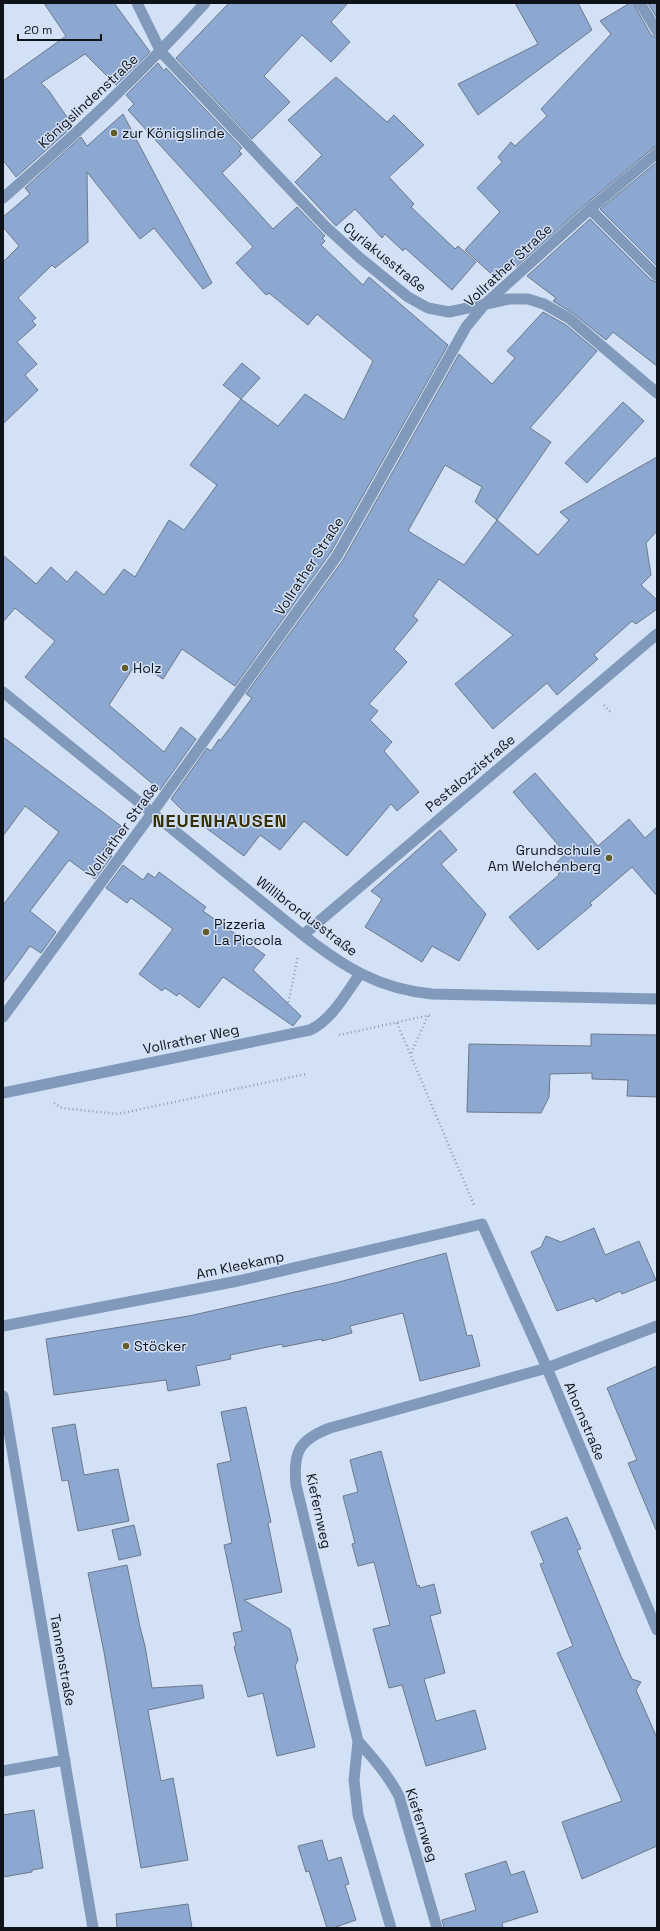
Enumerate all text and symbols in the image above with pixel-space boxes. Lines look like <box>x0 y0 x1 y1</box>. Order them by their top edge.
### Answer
scale bar <box>18 16 101 42</box>
text: 20 m <box>24 22 52 38</box>
street label: Königslindenstraße <box>34 50 142 152</box>
place label: zur Königslinde <box>122 124 225 142</box>
marker: zur Königslinde <box>109 128 119 138</box>
street label: Cyriakusstraße <box>340 218 430 296</box>
street label: Vollrather Straße <box>460 220 556 310</box>
street label: Vollrather Straße <box>270 513 348 619</box>
place label: Holz <box>133 659 162 677</box>
marker: Holz <box>120 663 130 673</box>
street label: Pestalozzistraße <box>421 730 519 816</box>
street label: Vollrather Straße <box>81 779 163 881</box>
district label: NEUENHAUSEN <box>152 809 288 832</box>
place label: Grundschule Am Welchenberg <box>488 841 601 875</box>
marker: Grundschule Am Welchenberg <box>604 853 614 863</box>
street label: Willibrordusstraße <box>253 872 361 960</box>
place label: Pizzeria La Piccola <box>214 915 282 949</box>
marker: Pizzeria La Piccola <box>201 927 211 937</box>
street label: Vollrather Weg <box>141 1020 241 1058</box>
street label: Am Kleekamp <box>194 1247 286 1283</box>
place label: Stöcker <box>134 1337 187 1355</box>
marker: Stöcker <box>121 1341 131 1351</box>
street label: Ahornstraße <box>560 1379 610 1463</box>
street label: Kiefernweg <box>302 1472 336 1550</box>
street label: Tannenstraße <box>46 1613 80 1707</box>
street label: Kiefernweg <box>402 1786 442 1864</box>

